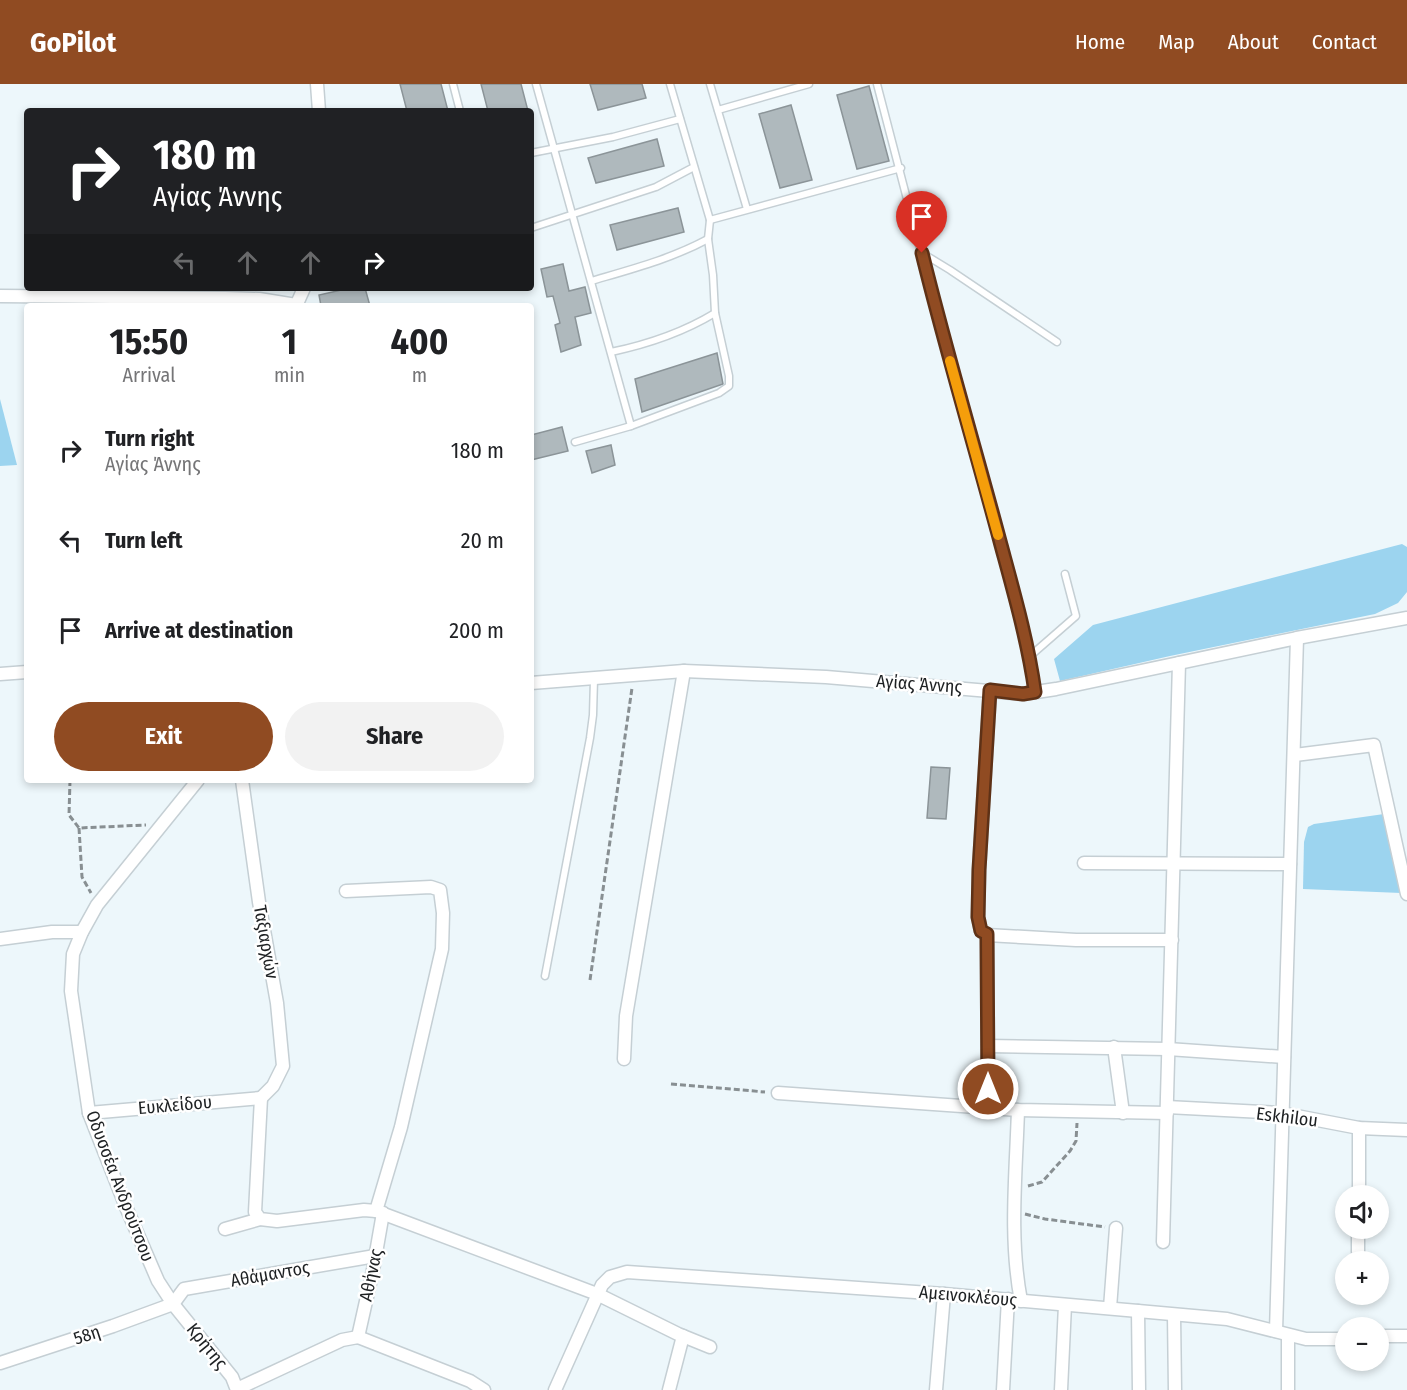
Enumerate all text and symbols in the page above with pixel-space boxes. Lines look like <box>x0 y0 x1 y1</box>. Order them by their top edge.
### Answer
text: GoPilot <box>30 26 116 59</box>
text: Home <box>1075 29 1125 55</box>
text: Map <box>1158 29 1195 55</box>
text: About <box>1228 29 1279 55</box>
text: Contact <box>1312 29 1377 55</box>
text: 180 m <box>153 130 257 180</box>
icon: right <box>54 132 132 210</box>
text: Αγίας Άννης <box>153 181 282 213</box>
pin <box>896 191 947 253</box>
icon: arrive <box>905 200 938 233</box>
icon: left <box>168 246 201 279</box>
icon: ahead <box>231 246 264 279</box>
icon: ahead <box>294 246 327 279</box>
icon: right <box>357 246 390 279</box>
text: 15:50 <box>110 320 188 364</box>
text: 1 <box>282 320 297 364</box>
text: 400 <box>391 320 448 364</box>
text: Arrival <box>122 363 176 387</box>
text: min <box>274 363 305 387</box>
text: m <box>412 363 427 387</box>
text: Turn right <box>105 425 194 452</box>
icon: right <box>54 434 87 467</box>
text: 180 m <box>451 437 504 464</box>
text: Αγίας Άννης <box>105 452 201 476</box>
icon: left <box>54 524 87 557</box>
text: Turn left <box>105 527 183 554</box>
text: 20 m <box>461 527 504 554</box>
icon: arrive <box>54 614 87 647</box>
text: Arrive at destination <box>105 617 293 644</box>
text: 200 m <box>449 617 504 644</box>
street label: Αγίας Άννης <box>875 670 963 698</box>
button: Exit <box>54 702 273 771</box>
button: Share <box>285 702 504 771</box>
street label: Ταξιαρχών <box>249 903 283 981</box>
position arrow <box>956 1057 1020 1121</box>
street label: Ευκλείδου <box>137 1091 213 1119</box>
street label: Eskhilou <box>1255 1102 1319 1132</box>
street label: Οδυσσέα Ανδρούτσου <box>81 1107 159 1265</box>
map controls <box>1335 1185 1389 1371</box>
button: sound <box>1335 1185 1389 1239</box>
street label: Αθήνας <box>355 1246 387 1303</box>
button: + <box>1335 1251 1389 1305</box>
street label: Αθάμαντος <box>229 1256 311 1292</box>
street label: Αμεινοκλέους <box>918 1281 1018 1311</box>
button: − <box>1335 1317 1389 1371</box>
street label: Κρήτης <box>182 1319 232 1374</box>
street label: 58η <box>71 1320 103 1350</box>

